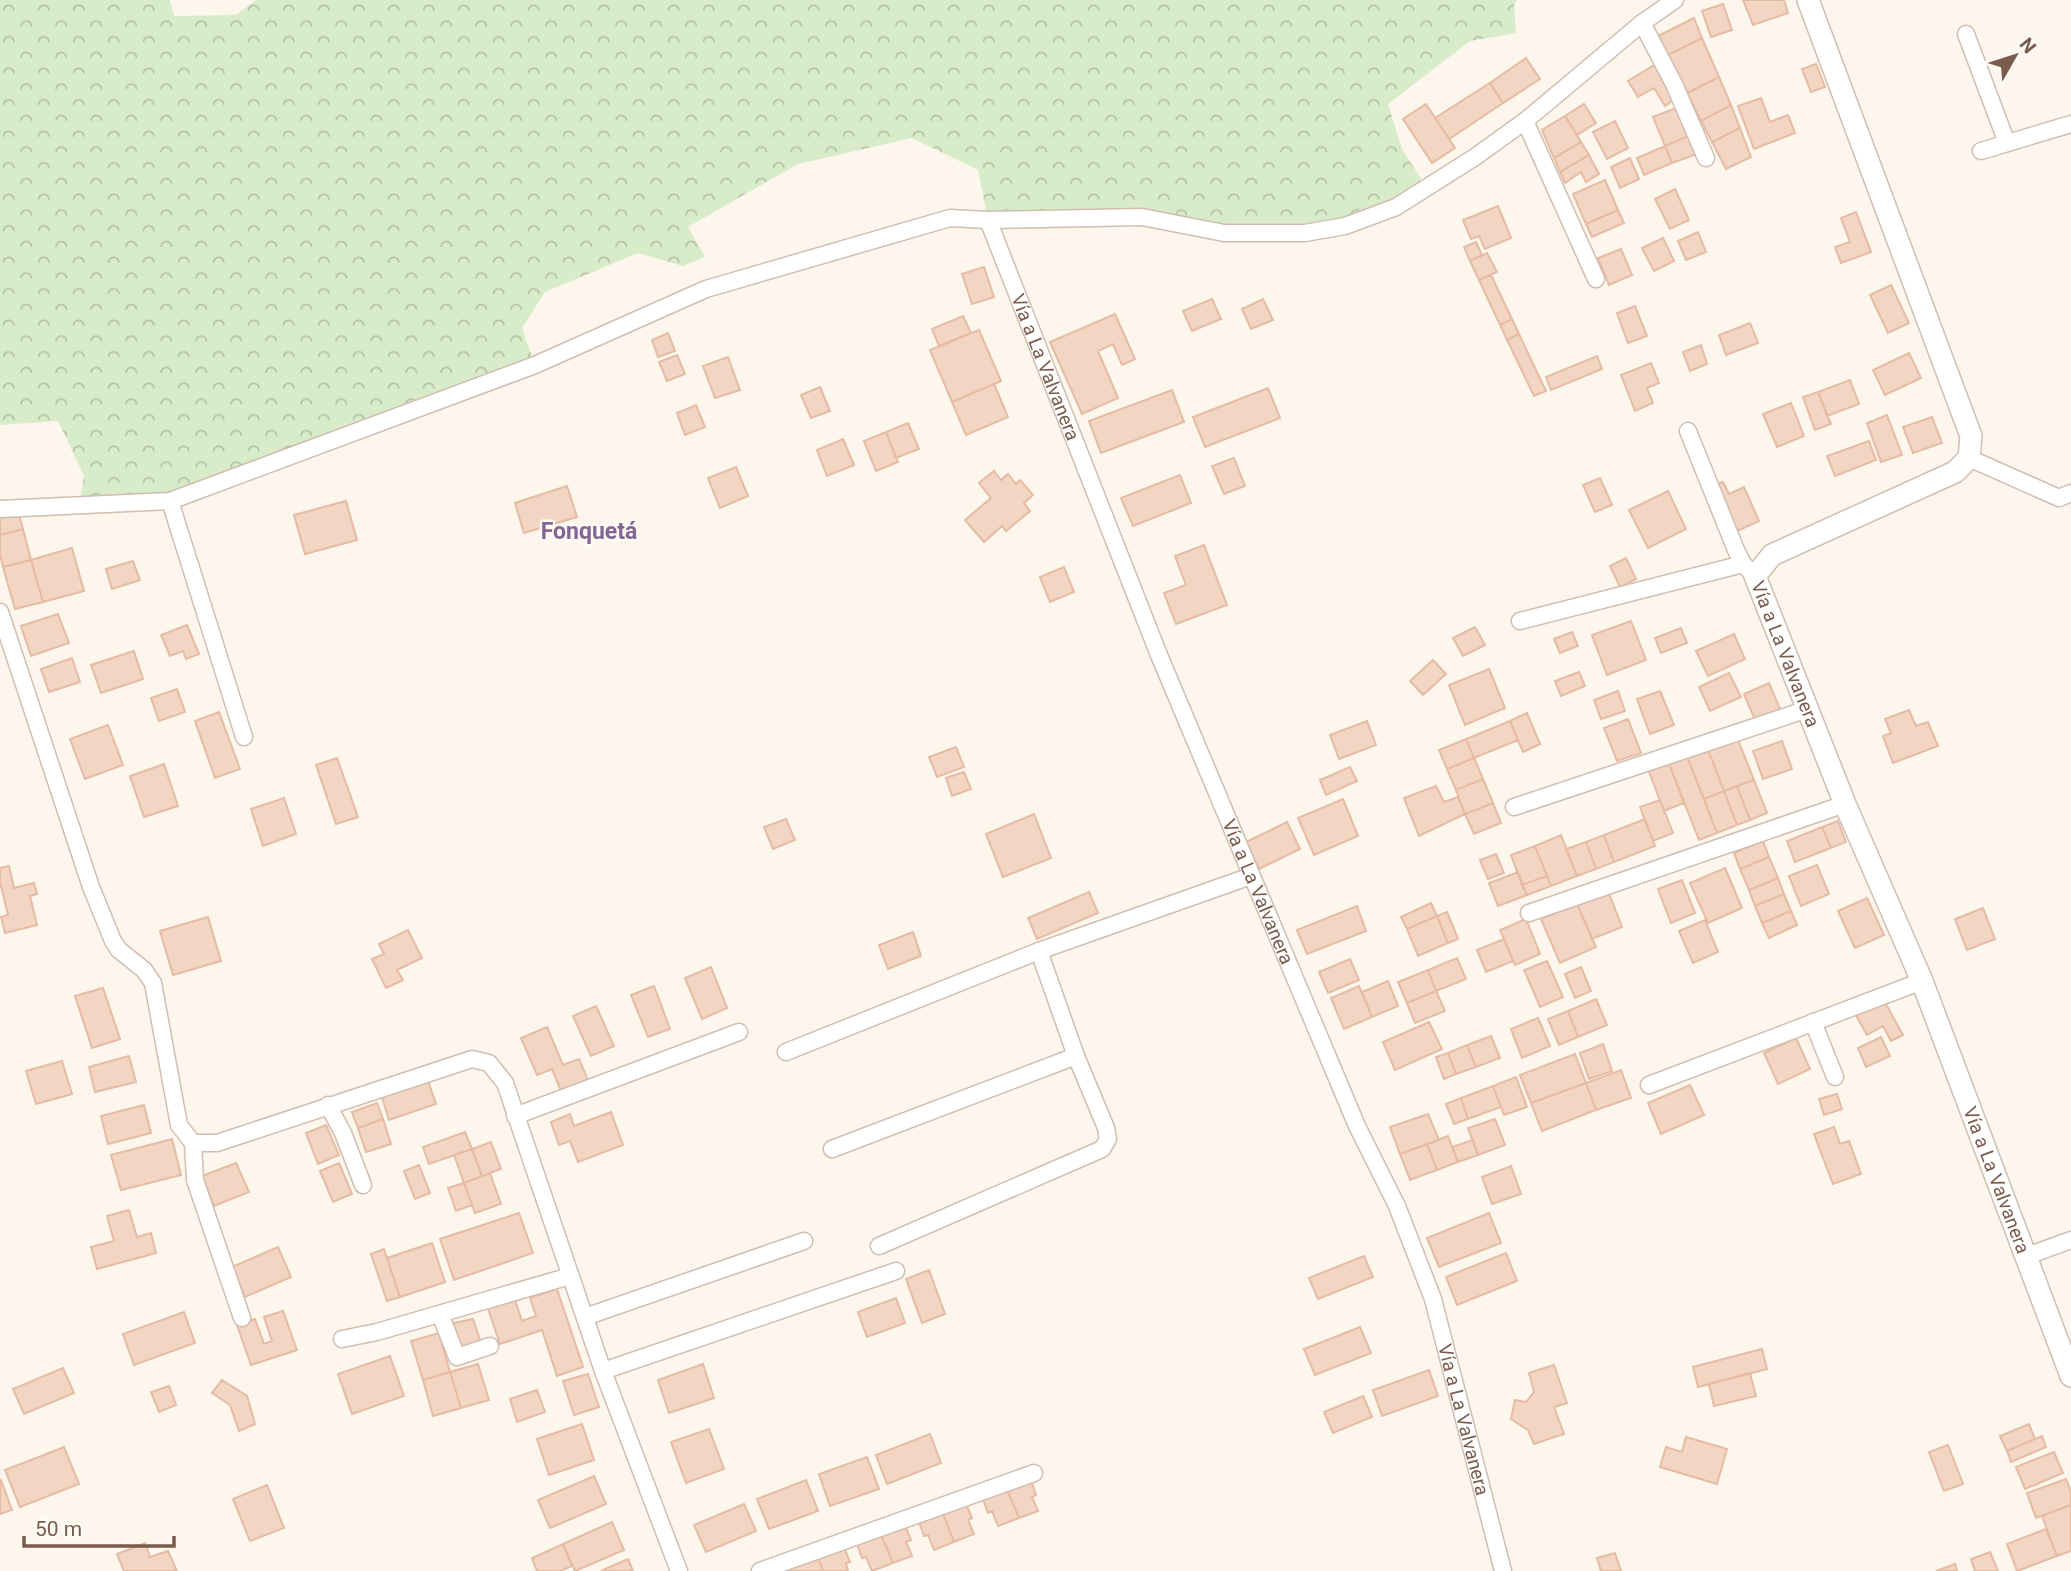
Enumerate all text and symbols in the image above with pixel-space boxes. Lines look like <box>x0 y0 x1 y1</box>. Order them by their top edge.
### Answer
north arrow <box>1980 21 2050 91</box>
text: N <box>2015 33 2041 58</box>
street label: Vía a La Valvanera <box>1007 291 1085 444</box>
district label: Fonquetá <box>541 518 637 545</box>
street label: Vía a La Valvanera <box>1747 577 1825 730</box>
street label: Vía a La Valvanera <box>1218 816 1299 968</box>
street label: Vía a La Valvanera <box>1959 1103 2035 1257</box>
street label: Vía a La Valvanera <box>1434 1342 1495 1498</box>
scale bar <box>24 1504 175 1548</box>
text: 50 m <box>35 1517 82 1541</box>

